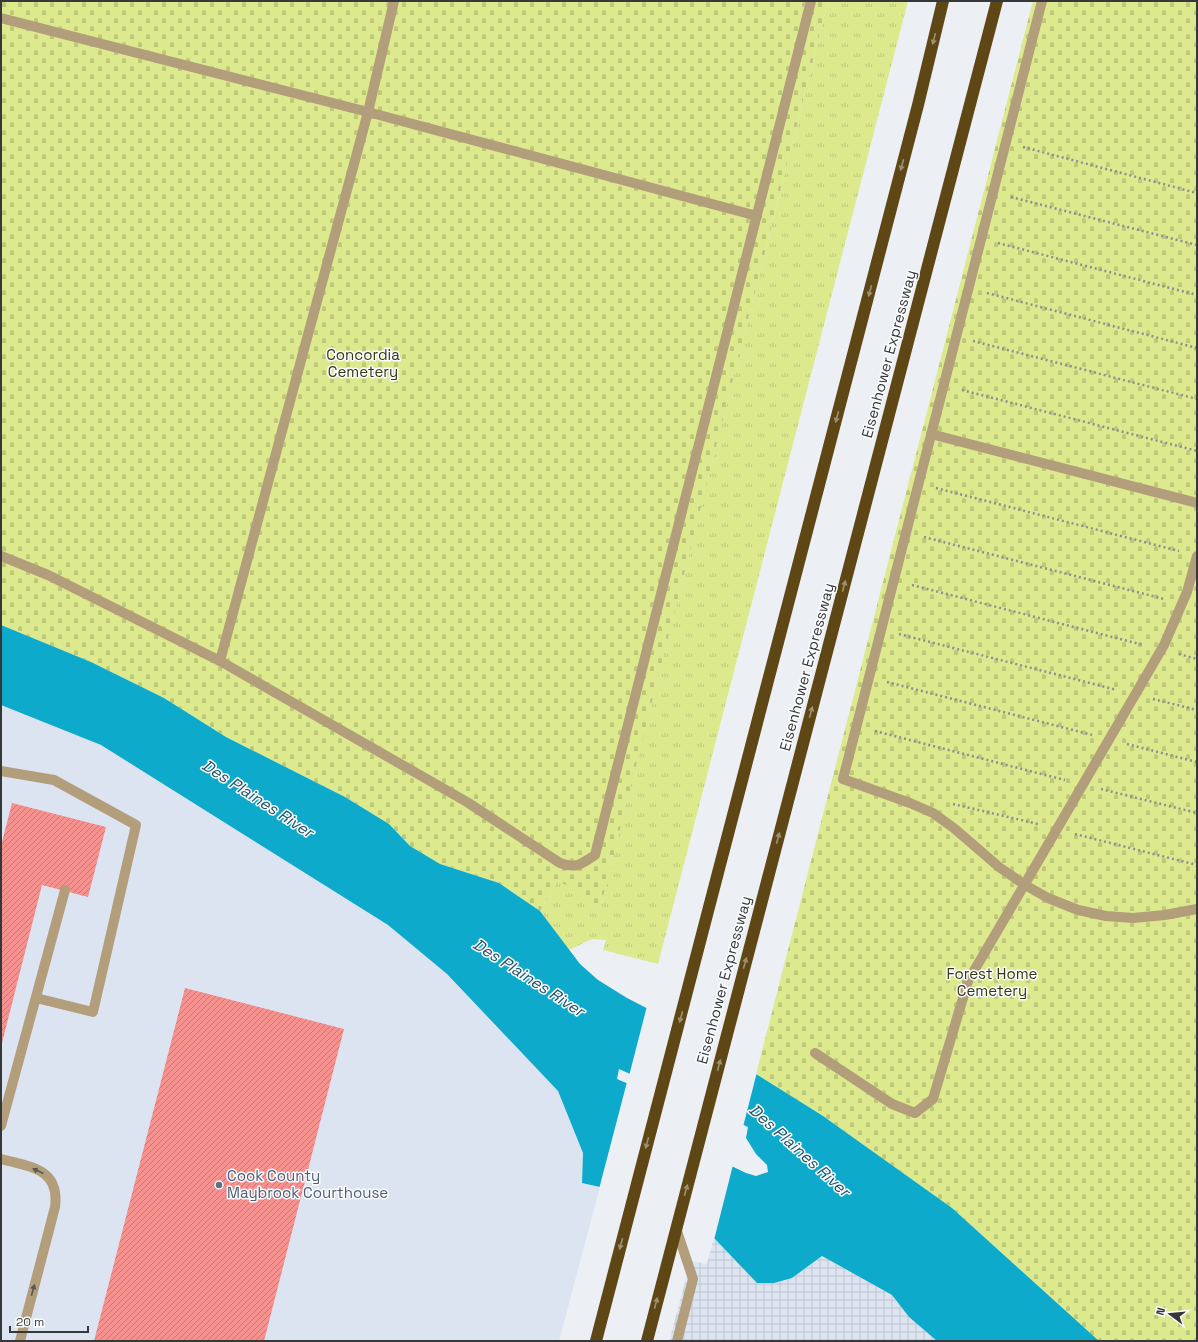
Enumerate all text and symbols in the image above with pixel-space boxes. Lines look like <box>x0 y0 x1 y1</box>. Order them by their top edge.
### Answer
one-way arrow <box>931 33 937 45</box>
one-way arrow <box>899 159 905 171</box>
street label: Eisenhower Expressway <box>857 268 920 440</box>
one-way arrow <box>866 284 872 297</box>
park label: Concordia Cemetery <box>326 345 400 381</box>
one-way arrow <box>834 411 840 423</box>
one-way arrow <box>842 580 848 592</box>
street label: Eisenhower Expressway <box>775 581 838 753</box>
one-way arrow <box>809 706 815 718</box>
water label: Des Plaines River <box>198 755 319 843</box>
one-way arrow <box>776 831 782 844</box>
street label: Eisenhower Expressway <box>692 894 755 1066</box>
water label: Des Plaines River <box>469 934 590 1022</box>
one-way arrow <box>743 957 749 970</box>
park label: Forest Home Cemetery <box>947 964 1038 1000</box>
one-way arrow <box>677 1011 683 1023</box>
one-way arrow <box>716 1058 722 1070</box>
water label: Des Plaines River <box>745 1099 856 1203</box>
one-way arrow <box>644 1137 650 1149</box>
place label: Cook County Maybrook Courthouse <box>227 1166 388 1202</box>
one-way arrow <box>32 1167 44 1174</box>
marker: Cook County Maybrook Courthouse <box>214 1180 224 1190</box>
one-way arrow <box>683 1184 689 1196</box>
one-way arrow <box>618 1238 624 1250</box>
one-way arrow <box>31 1283 37 1296</box>
north arrow <box>1150 1294 1190 1334</box>
one-way arrow <box>654 1297 660 1309</box>
text: N <box>1153 1306 1168 1317</box>
scale bar <box>10 1308 88 1334</box>
text: 20 m <box>16 1314 44 1330</box>

